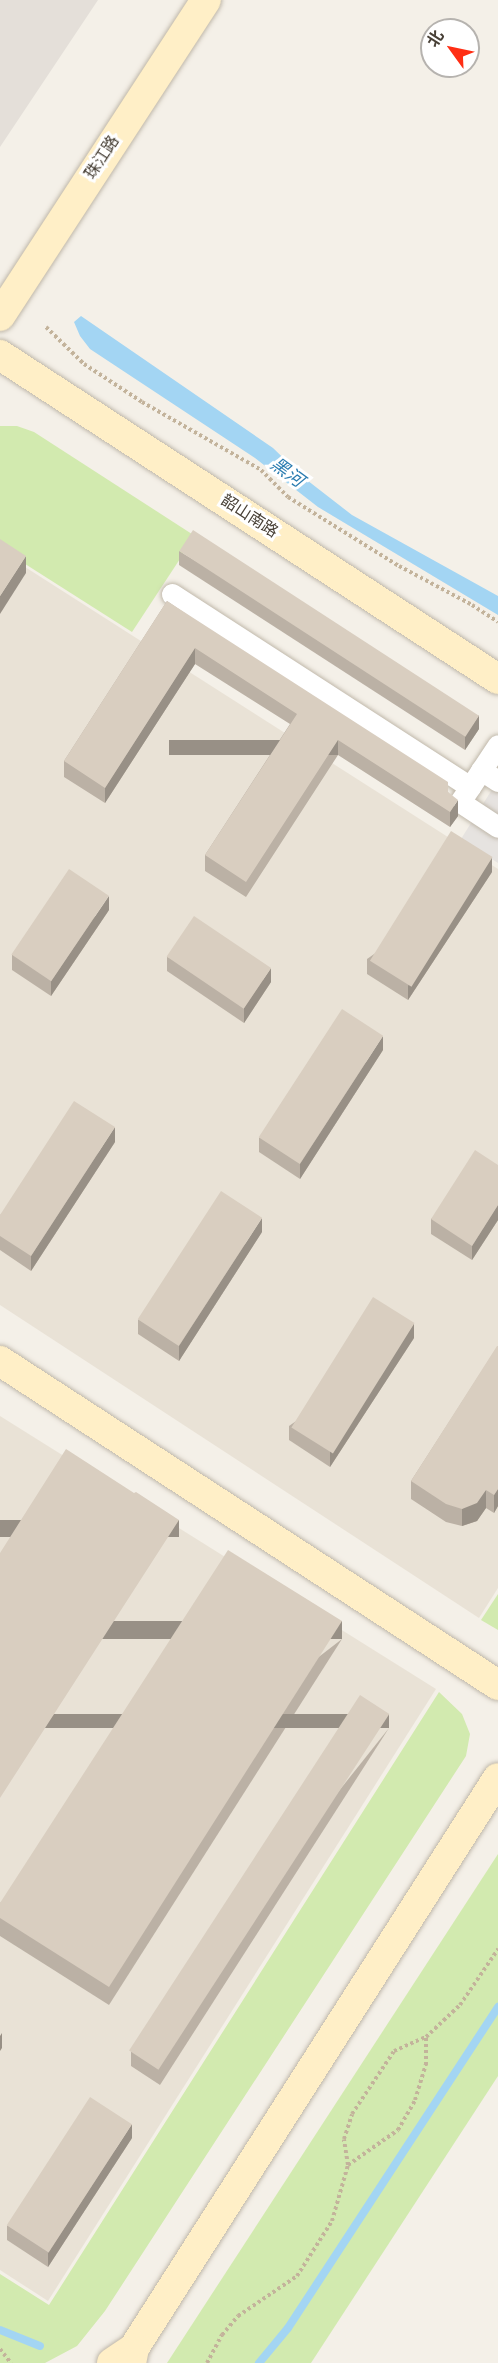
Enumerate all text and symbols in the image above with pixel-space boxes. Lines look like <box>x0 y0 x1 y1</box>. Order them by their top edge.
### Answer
north arrow <box>420 18 480 78</box>
text: 北 <box>424 27 449 51</box>
street label: 珠江路 <box>82 133 124 183</box>
water label: 黑河 <box>265 455 307 493</box>
street label: 韶山南路 <box>217 492 281 542</box>

